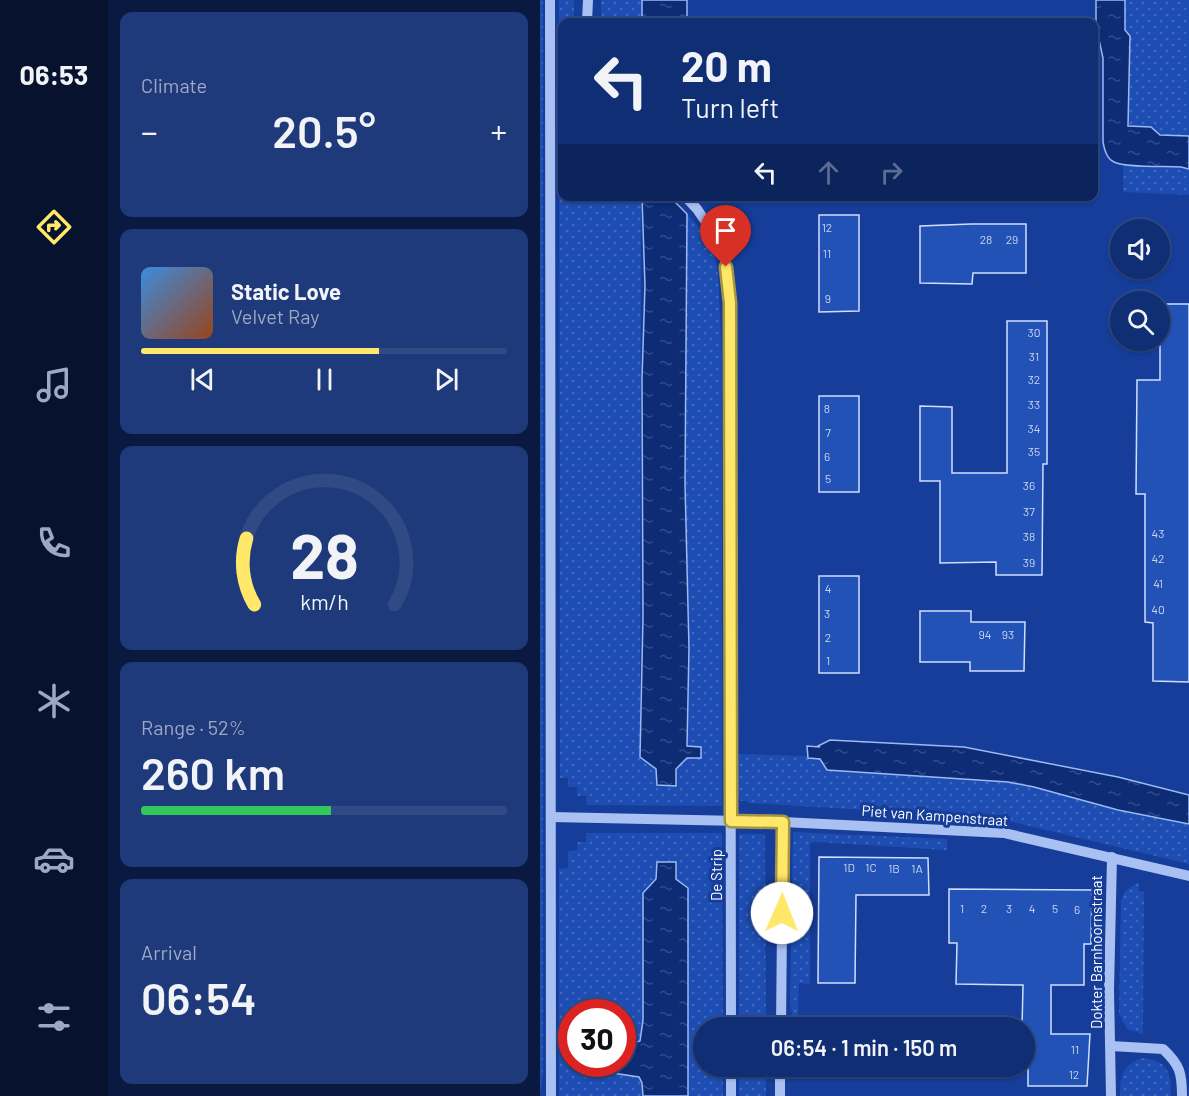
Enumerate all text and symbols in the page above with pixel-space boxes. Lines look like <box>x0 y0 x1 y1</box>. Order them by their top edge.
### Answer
text: 20 m <box>681 40 772 90</box>
icon: left <box>582 42 660 120</box>
text: 06:53 <box>20 58 88 90</box>
text: Climate <box>141 73 207 97</box>
text: Turn left <box>681 91 779 123</box>
text: 20.5° <box>272 103 376 157</box>
text: − <box>141 111 158 151</box>
text: + <box>490 111 507 151</box>
icon: left <box>749 156 782 189</box>
icon: ahead <box>812 156 845 189</box>
icon: right <box>875 156 908 189</box>
pin <box>700 205 751 267</box>
icon: directions <box>33 206 75 248</box>
icon: arrive <box>709 214 742 247</box>
map controls <box>1110 219 1170 351</box>
button: sound <box>1110 219 1170 279</box>
house number: 12 <box>822 220 832 234</box>
house number: 28 <box>980 232 992 246</box>
house number: 29 <box>1006 232 1018 246</box>
house number: 11 <box>823 246 831 260</box>
text: Static Love <box>231 278 341 304</box>
house number: 9 <box>825 291 831 305</box>
button: search <box>1110 291 1170 351</box>
text: Velvet Ray <box>231 304 320 328</box>
house number: 30 <box>1028 325 1040 339</box>
house number: 31 <box>1029 349 1039 363</box>
icon: previous <box>186 363 219 396</box>
icon: pause <box>308 363 341 396</box>
icon: next <box>430 363 463 396</box>
icon: music <box>33 364 75 406</box>
house number: 32 <box>1028 372 1040 386</box>
house number: 33 <box>1028 397 1040 411</box>
house number: 8 <box>824 401 830 415</box>
house number: 34 <box>1028 421 1040 435</box>
house number: 7 <box>825 425 831 439</box>
house number: 35 <box>1028 444 1040 458</box>
house number: 6 <box>824 449 830 463</box>
house number: 5 <box>825 471 831 485</box>
house number: 36 <box>1023 478 1035 492</box>
house number: 37 <box>1023 504 1035 518</box>
text: 28 <box>290 517 358 591</box>
icon: phone <box>33 522 75 564</box>
house number: 43 <box>1152 526 1164 540</box>
house number: 38 <box>1023 529 1035 543</box>
house number: 42 <box>1151 551 1165 565</box>
house number: 39 <box>1023 555 1035 569</box>
house number: 41 <box>1153 576 1163 590</box>
house number: 4 <box>825 581 831 595</box>
text: km/h <box>300 589 348 614</box>
house number: 40 <box>1151 602 1165 616</box>
house number: 3 <box>824 606 830 620</box>
house number: 94 <box>979 627 991 641</box>
house number: 93 <box>1002 627 1014 641</box>
house number: 2 <box>825 630 831 644</box>
house number: 1 <box>826 653 830 667</box>
icon: climate <box>33 680 75 722</box>
text: Range · 52% <box>141 715 246 739</box>
text: 260 km <box>141 745 285 799</box>
street label: Piet van Kampenstraat <box>861 801 1009 829</box>
icon: car <box>33 838 75 880</box>
street label: De Strip <box>707 849 725 901</box>
house number: 1D <box>843 860 855 874</box>
house number: 1C <box>865 860 877 874</box>
house number: 1B <box>888 861 900 875</box>
house number: 1A <box>911 861 923 875</box>
street label: Dokter Barnhoornstraat <box>1087 875 1105 1029</box>
position arrow <box>750 881 814 945</box>
house number: 1 <box>960 901 964 915</box>
house number: 2 <box>981 901 987 915</box>
house number: 3 <box>1006 901 1012 915</box>
house number: 4 <box>1029 901 1035 915</box>
house number: 5 <box>1052 901 1058 915</box>
house number: 6 <box>1074 902 1080 916</box>
text: Arrival <box>141 940 197 964</box>
text: 06:54 <box>141 970 257 1024</box>
icon: filters <box>33 996 75 1038</box>
speed limit sign: 30 <box>558 999 636 1077</box>
text: 06:54 · 1 min · 150 m <box>771 1034 957 1060</box>
house number: 11 <box>1071 1042 1079 1056</box>
house number: 12 <box>1069 1067 1079 1081</box>

